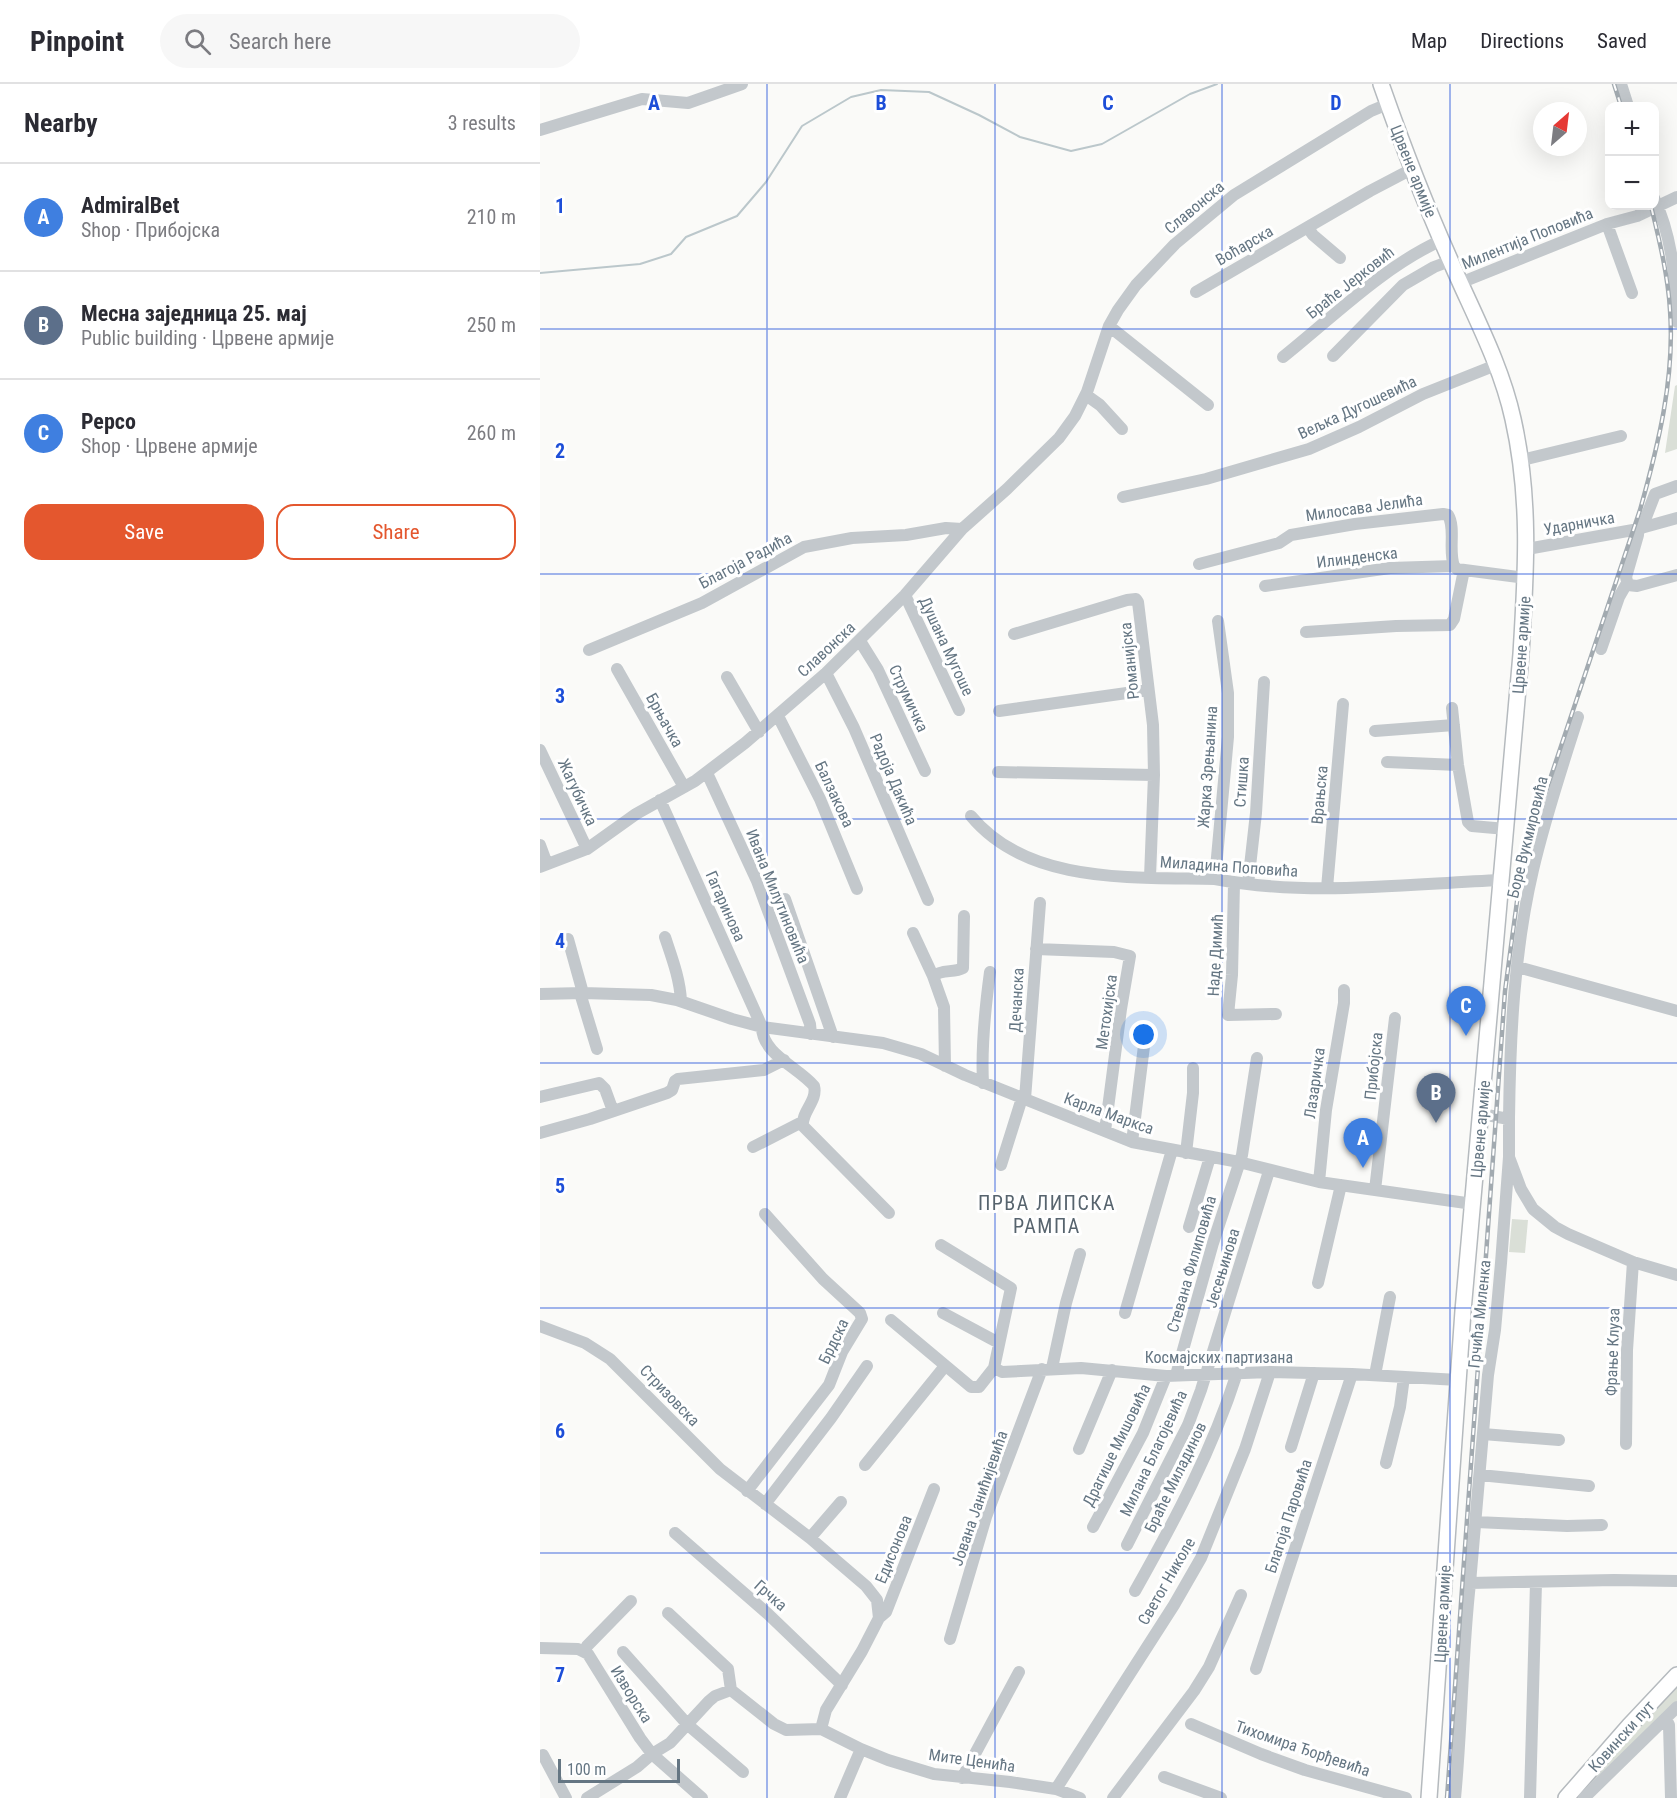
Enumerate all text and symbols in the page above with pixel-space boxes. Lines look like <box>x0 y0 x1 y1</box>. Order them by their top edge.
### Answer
search box <box>160 14 580 68</box>
text: Pinpoint <box>30 25 124 58</box>
icon: search <box>181 25 214 58</box>
text: Search here <box>229 29 331 54</box>
text: Map <box>1411 29 1447 53</box>
text: Directions <box>1480 29 1564 53</box>
text: Saved <box>1597 29 1647 53</box>
text: A <box>648 91 660 115</box>
text: B <box>875 91 887 115</box>
text: C <box>1102 91 1114 115</box>
text: D <box>1330 91 1342 115</box>
north arrow <box>1533 102 1587 156</box>
map controls <box>1605 102 1659 210</box>
button: + <box>1605 102 1659 156</box>
text: Nearby <box>24 108 98 138</box>
text: 3 results <box>448 111 516 135</box>
street label: Црвене армије <box>1386 122 1441 220</box>
button: − <box>1605 156 1659 210</box>
street label: Славонска <box>1161 177 1228 238</box>
text: AdmiralBet <box>81 193 179 218</box>
text: 1 <box>555 194 565 218</box>
street label: Милентија Поповића <box>1459 203 1596 273</box>
text: A <box>38 205 49 229</box>
text: 210 m <box>467 205 516 229</box>
text: Shop · Прибојска <box>81 218 220 242</box>
street label: Воћарска <box>1212 221 1276 269</box>
street label: Браће Јерковић <box>1303 242 1398 323</box>
text: Месна заједница 25. мај <box>81 301 307 326</box>
text: B <box>38 313 49 337</box>
text: 250 m <box>467 313 516 337</box>
text: Public building · Црвене армије <box>81 326 334 350</box>
street label: Вељка Дугошевића <box>1295 372 1419 443</box>
text: Pepco <box>81 409 136 434</box>
text: C <box>38 421 49 445</box>
text: 260 m <box>467 421 516 445</box>
text: Shop · Црвене армије <box>81 434 258 458</box>
text: 2 <box>555 439 565 463</box>
street label: Милосава Јелића <box>1304 490 1424 525</box>
button: Save <box>24 504 264 560</box>
button: Share <box>276 504 516 560</box>
street label: Ударничка <box>1542 508 1616 539</box>
street label: Благоја Радића <box>696 528 795 593</box>
street label: Илинденска <box>1315 543 1399 572</box>
street label: Душана Мугоше <box>915 594 978 699</box>
street label: Црвене армије <box>1509 595 1534 695</box>
street label: Славонска <box>794 618 859 681</box>
street label: Романијска <box>1116 621 1143 700</box>
street label: Струмичка <box>885 662 932 735</box>
text: 3 <box>555 684 565 708</box>
street label: Брњачка <box>642 690 687 751</box>
street label: Жарка Зрењанина <box>1194 705 1221 829</box>
street label: Радоја Дакића <box>866 731 921 828</box>
street label: Жагубичка <box>554 756 601 829</box>
street label: Стишка <box>1230 756 1253 808</box>
street label: Балзакова <box>811 758 858 830</box>
street label: Врањска <box>1307 765 1332 825</box>
street label: Боре Вукмировића <box>1503 774 1552 900</box>
street label: Ивана Милутиновића <box>742 826 813 966</box>
street label: Миладина Поповића <box>1159 852 1299 881</box>
street label: Гагаринова <box>702 868 750 944</box>
street label: Наде Димић <box>1204 913 1227 997</box>
text: 4 <box>555 929 565 953</box>
street label: Дечанска <box>1005 967 1028 1033</box>
street label: Метохијска <box>1092 973 1121 1051</box>
pin: C <box>1446 986 1486 1036</box>
your location <box>1129 1020 1158 1049</box>
street label: Прибојска <box>1360 1031 1387 1101</box>
street label: Лазаричка <box>1300 1046 1329 1120</box>
pin: B <box>1416 1074 1456 1123</box>
street label: Црвене армије <box>1467 1079 1494 1179</box>
street label: Карла Маркса <box>1061 1088 1156 1139</box>
pin: A <box>1344 1118 1382 1168</box>
text: 5 <box>555 1174 565 1198</box>
district label: ПРВА ЛИПСКА РАМПА <box>978 1191 1116 1238</box>
street label: Стевана Филиповића <box>1163 1194 1220 1335</box>
street label: Јесењинова <box>1201 1226 1244 1310</box>
street label: Грчића Миленка <box>1464 1259 1495 1369</box>
street label: Фрање Клуза <box>1601 1308 1624 1396</box>
street label: Брдска <box>814 1316 852 1367</box>
street label: Космајских партизана <box>1145 1348 1293 1367</box>
street label: Стризовска <box>636 1361 704 1430</box>
street label: Драгише Мишовића <box>1079 1381 1154 1510</box>
street label: Милана Благојевића <box>1116 1387 1191 1519</box>
text: 6 <box>555 1419 565 1443</box>
street label: Браће Миладинов <box>1140 1419 1210 1536</box>
street label: Јована Јанићијевића <box>947 1428 1012 1568</box>
street label: Благоја Паровића <box>1261 1457 1316 1576</box>
street label: Едисонова <box>871 1512 916 1586</box>
street label: Светог Николе <box>1134 1534 1199 1628</box>
street label: Црвене армије <box>1430 1565 1455 1664</box>
street label: Грчка <box>750 1576 791 1615</box>
street label: Изворска <box>607 1662 657 1726</box>
text: 7 <box>555 1663 565 1687</box>
street label: Ковински пут <box>1584 1697 1659 1776</box>
street label: Тихомира Ђорђевића <box>1233 1716 1373 1780</box>
street label: Мите Ценића <box>927 1745 1016 1776</box>
scale bar <box>558 1756 680 1784</box>
text: 100 m <box>567 1760 606 1779</box>

